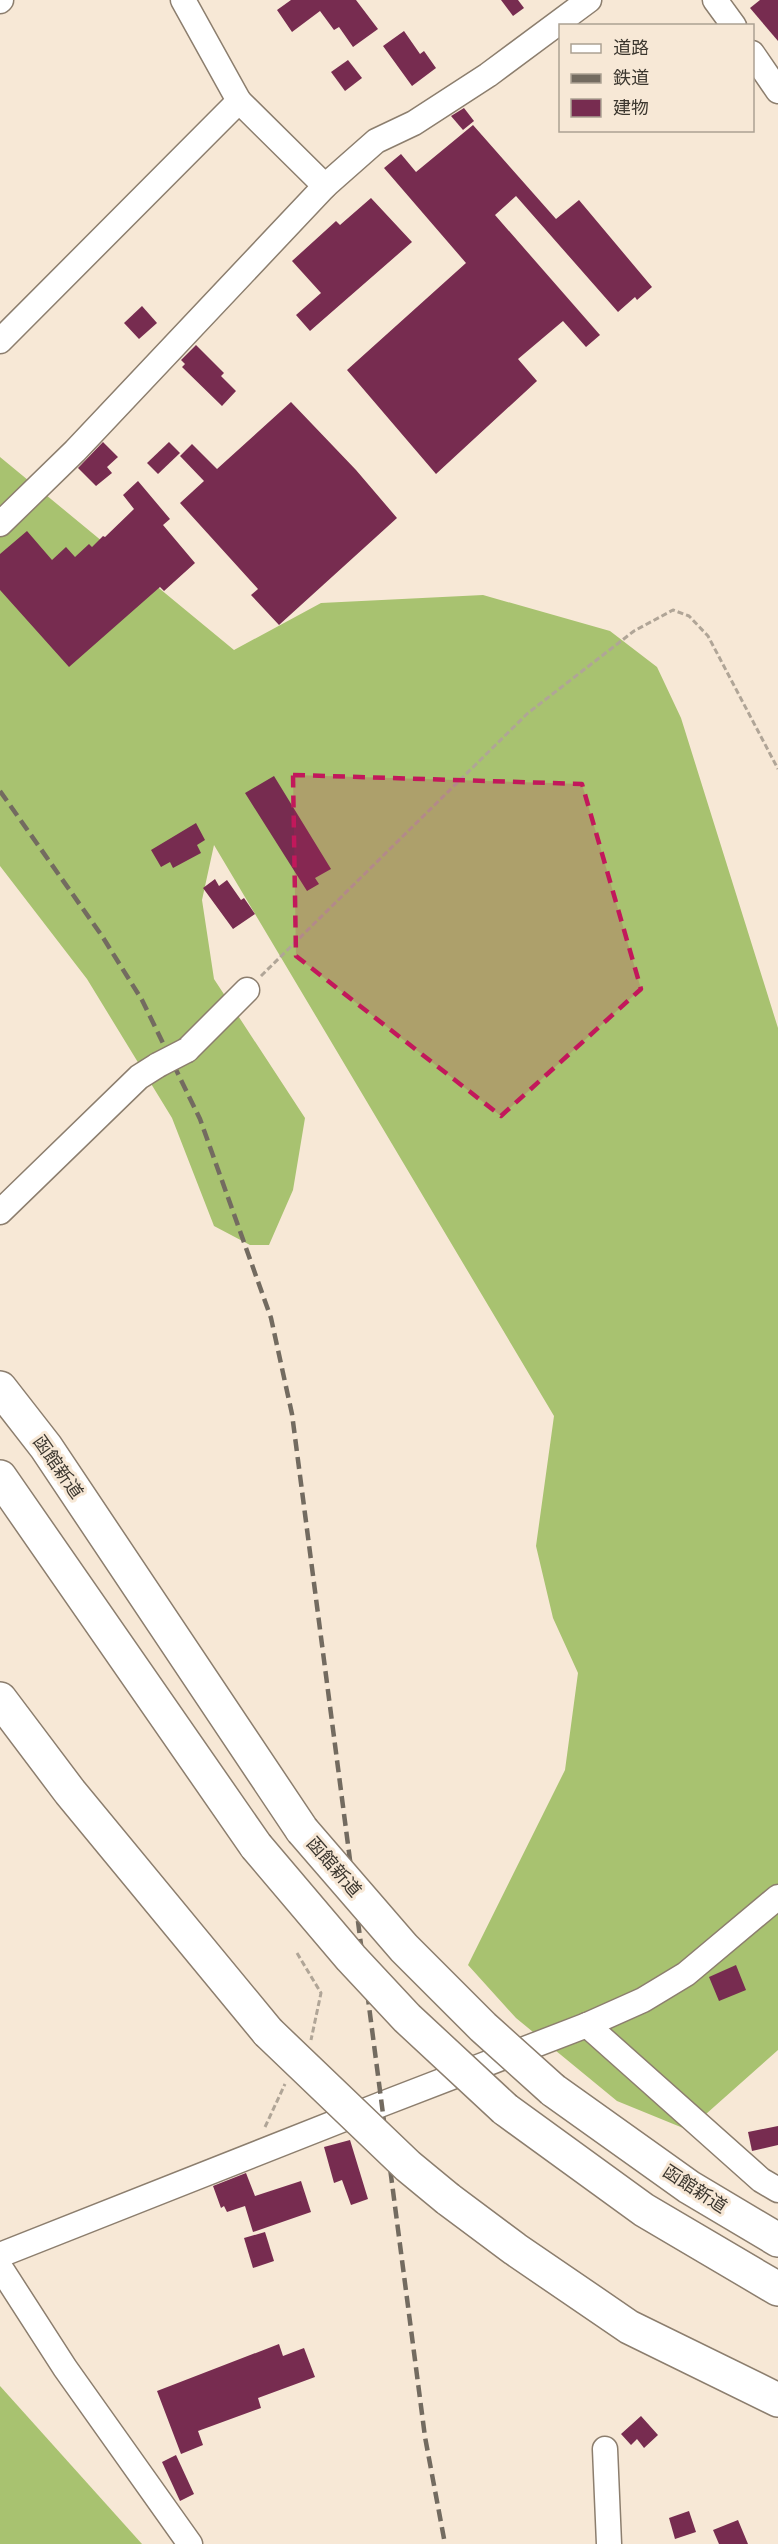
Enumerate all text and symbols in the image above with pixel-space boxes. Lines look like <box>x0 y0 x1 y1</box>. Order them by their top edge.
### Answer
legend <box>559 24 754 132</box>
text: 道路 <box>613 37 649 59</box>
text: 鉄道 <box>613 67 649 89</box>
text: 建物 <box>613 97 649 119</box>
street label: 函館新道 <box>28 1431 88 1503</box>
street label: 函館新道 <box>302 1833 366 1901</box>
street label: 函館新道 <box>659 2160 731 2218</box>

